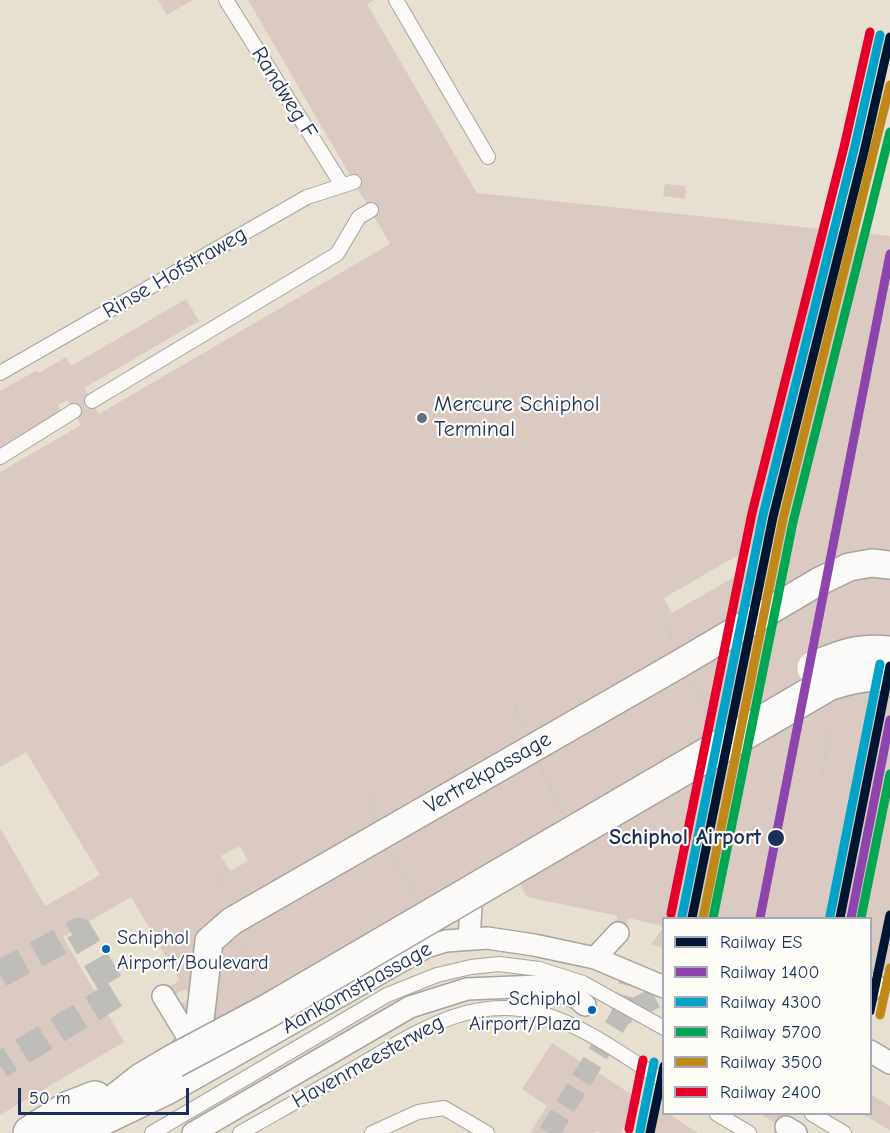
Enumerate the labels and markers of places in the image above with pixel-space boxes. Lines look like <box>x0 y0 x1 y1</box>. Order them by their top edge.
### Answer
place label: Mercure Schiphol Terminal <box>434 392 600 444</box>
marker: Mercure Schiphol Terminal <box>415 411 429 425</box>
place label: Schiphol Airport <box>609 825 761 851</box>
marker: Schiphol Airport <box>766 828 786 848</box>
place label: Schiphol Airport/Boulevard <box>117 926 268 973</box>
marker: Schiphol Airport/Boulevard <box>100 943 112 955</box>
place label: Schiphol Airport/Plaza <box>469 987 581 1034</box>
marker: Schiphol Airport/Plaza <box>586 1004 598 1016</box>

